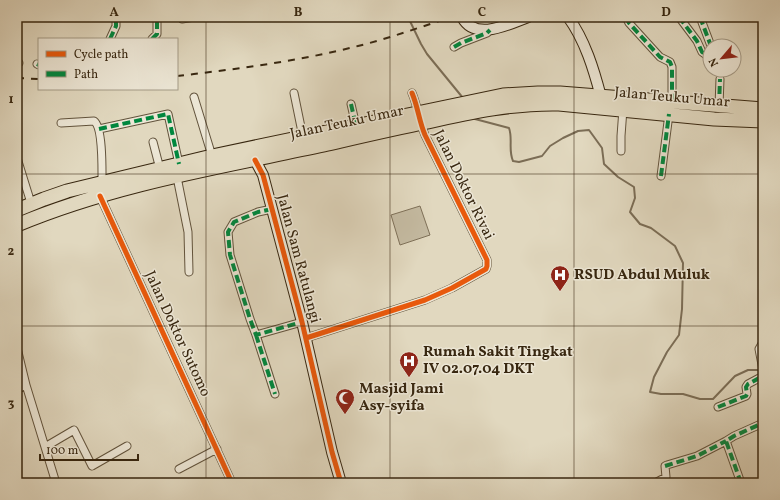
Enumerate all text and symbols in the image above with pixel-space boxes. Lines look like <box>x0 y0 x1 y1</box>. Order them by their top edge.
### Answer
text: A <box>109 4 119 22</box>
text: B <box>294 4 303 22</box>
text: C <box>478 4 486 22</box>
text: D <box>661 4 671 22</box>
legend <box>38 38 178 90</box>
north arrow <box>702 38 742 78</box>
text: Cycle path <box>74 47 129 63</box>
text: N <box>706 55 723 69</box>
text: Path <box>74 67 98 83</box>
street label: Jalan Teuku Umar <box>613 82 731 114</box>
text: 1 <box>8 91 14 109</box>
street label: Jalan Teuku Umar <box>288 101 406 145</box>
street label: Jalan Doktor Rivai <box>427 126 499 244</box>
street label: Jalan Sam Ratulangi <box>271 192 325 326</box>
text: 2 <box>8 243 15 261</box>
hospital icon: RSUD Abdul Muluk <box>549 264 571 292</box>
place label: RSUD Abdul Muluk <box>574 265 710 286</box>
street label: Jalan Doktor Sutomo <box>139 268 215 400</box>
place label: Rumah Sakit Tingkat IV 02.07.04 DKT <box>423 342 573 380</box>
hospital icon: Rumah Sakit Tingkat IV 02.07.04 DKT <box>398 350 420 378</box>
place label: Masjid Jami Asy-syifa <box>359 379 444 417</box>
mosque icon: Masjid Jami Asy-syifa <box>334 387 356 415</box>
text: 3 <box>8 395 15 413</box>
scale bar <box>40 436 138 462</box>
text: 100 m <box>46 443 79 459</box>

